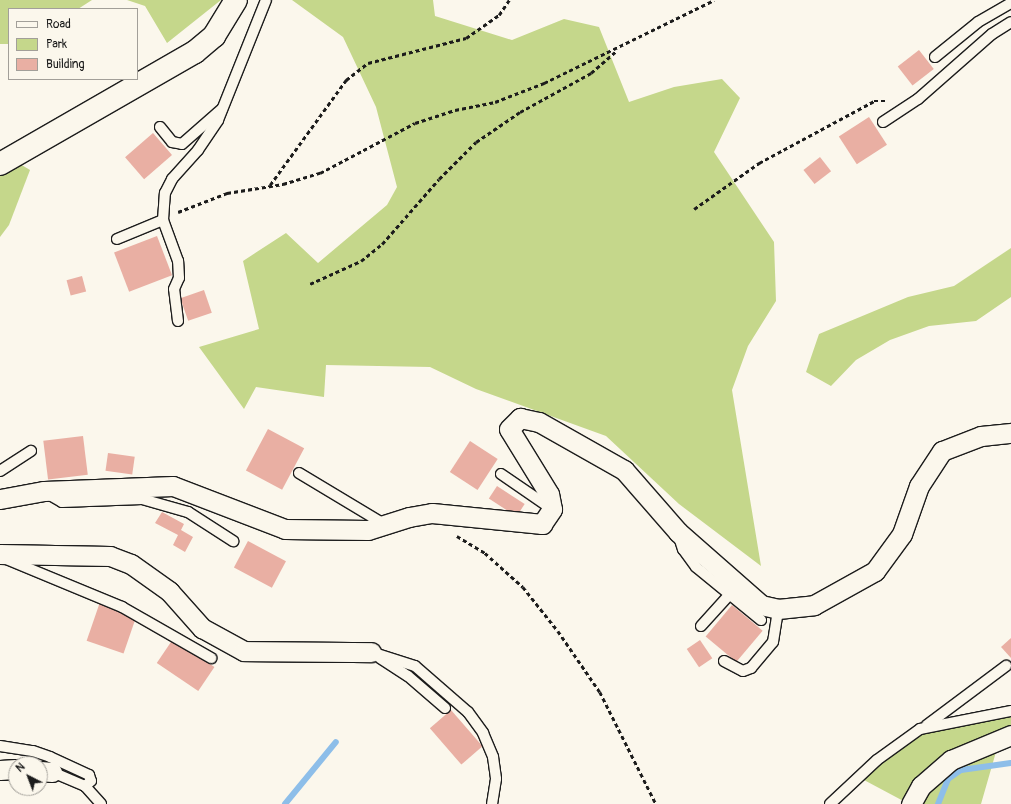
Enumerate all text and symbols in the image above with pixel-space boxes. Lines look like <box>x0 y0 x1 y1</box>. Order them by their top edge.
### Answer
legend <box>8 8 138 80</box>
text: Road <box>46 17 71 32</box>
text: Park <box>46 37 67 52</box>
text: Building <box>46 57 85 72</box>
north arrow <box>8 756 48 796</box>
text: N <box>13 760 27 775</box>

